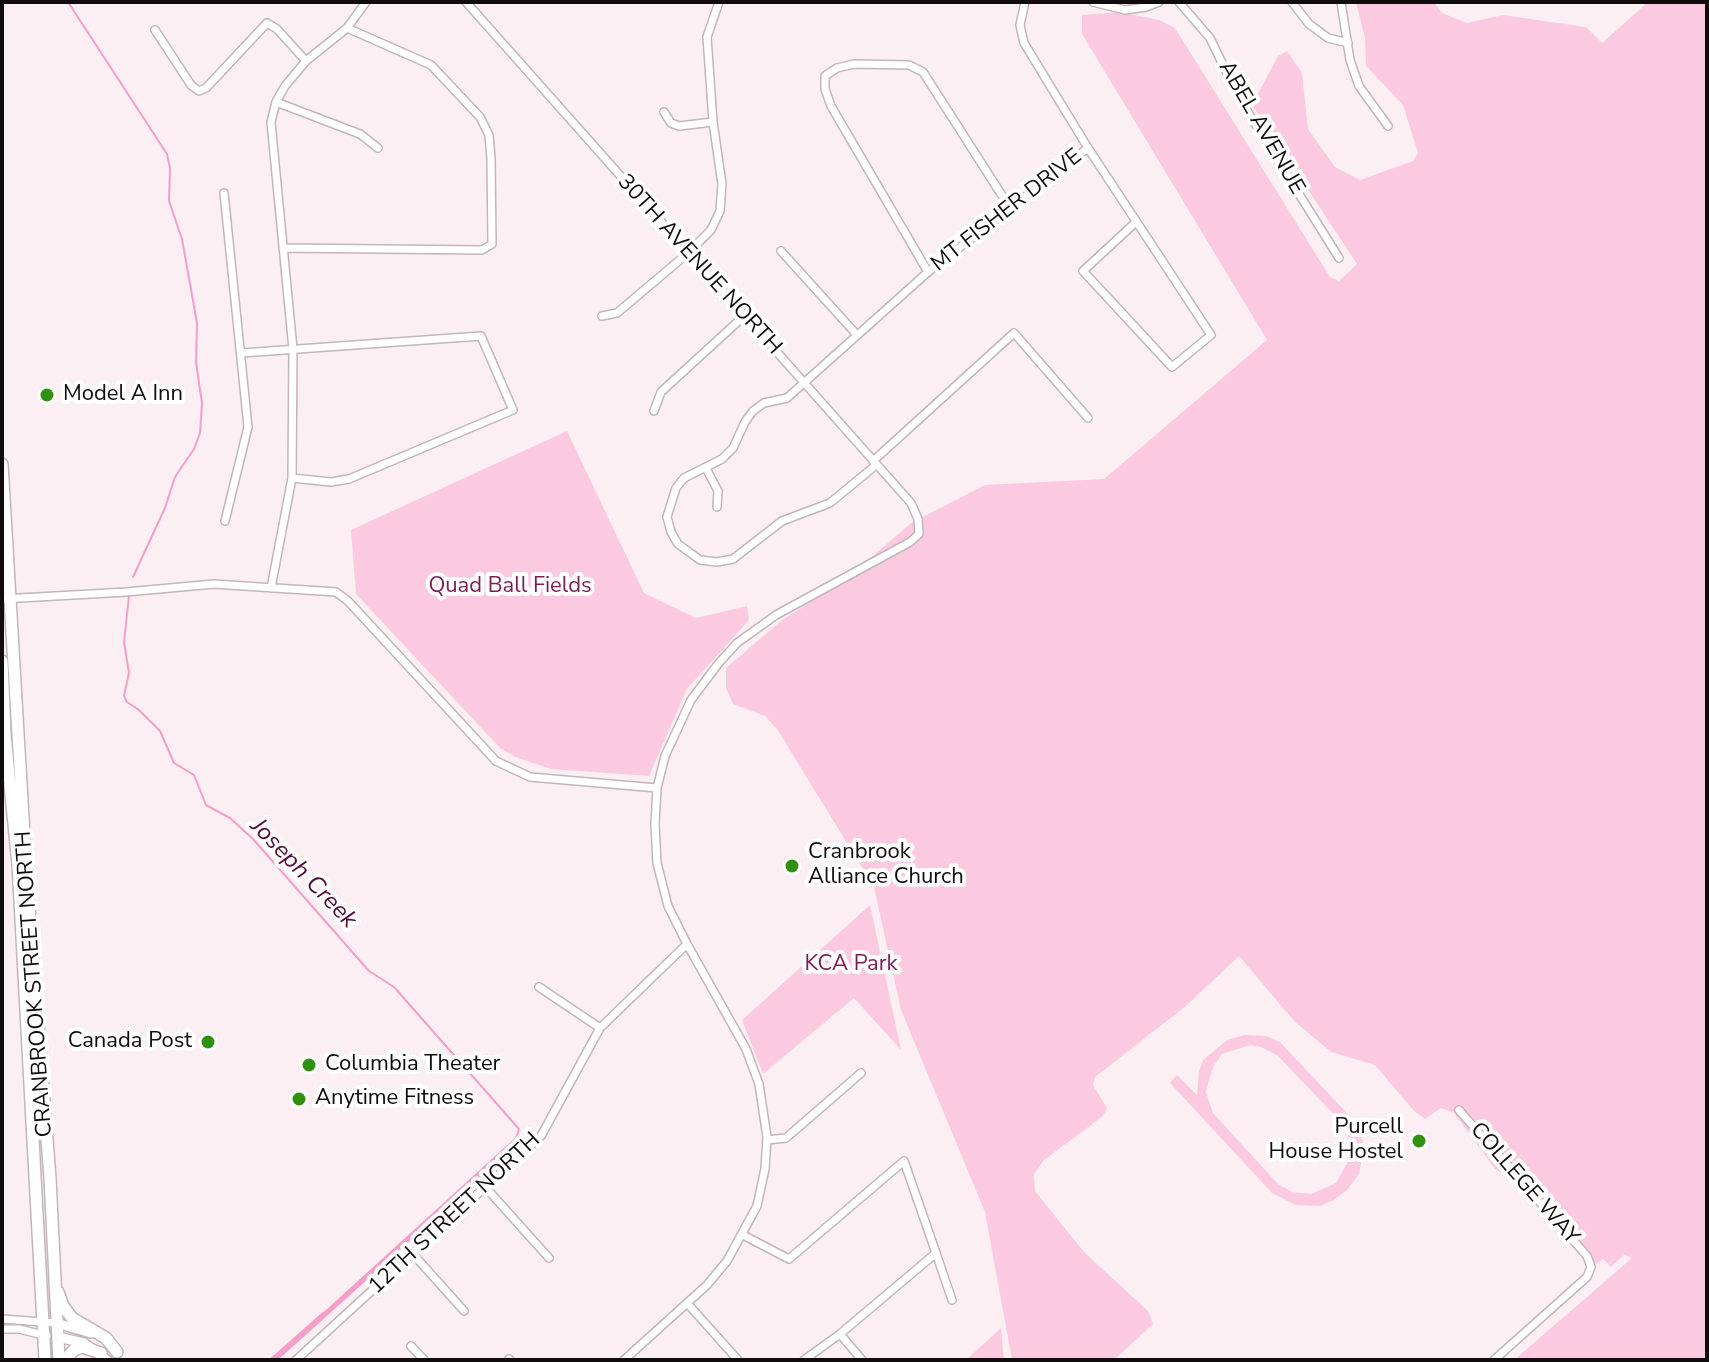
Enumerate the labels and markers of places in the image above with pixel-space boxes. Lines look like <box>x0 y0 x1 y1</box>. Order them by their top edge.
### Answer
place label: Model A Inn <box>63 382 183 408</box>
marker: Model A Inn <box>38 386 56 404</box>
place label: Cranbrook Alliance Church <box>808 840 964 892</box>
marker: Cranbrook Alliance Church <box>783 857 801 875</box>
place label: Canada Post <box>68 1029 192 1055</box>
marker: Canada Post <box>199 1033 217 1051</box>
place label: Columbia Theater <box>325 1052 500 1078</box>
marker: Columbia Theater <box>300 1056 318 1074</box>
place label: Anytime Fitness <box>315 1086 474 1112</box>
marker: Anytime Fitness <box>290 1090 308 1108</box>
place label: Purcell House Hostel <box>1268 1115 1403 1166</box>
marker: Purcell House Hostel <box>1410 1132 1428 1150</box>

